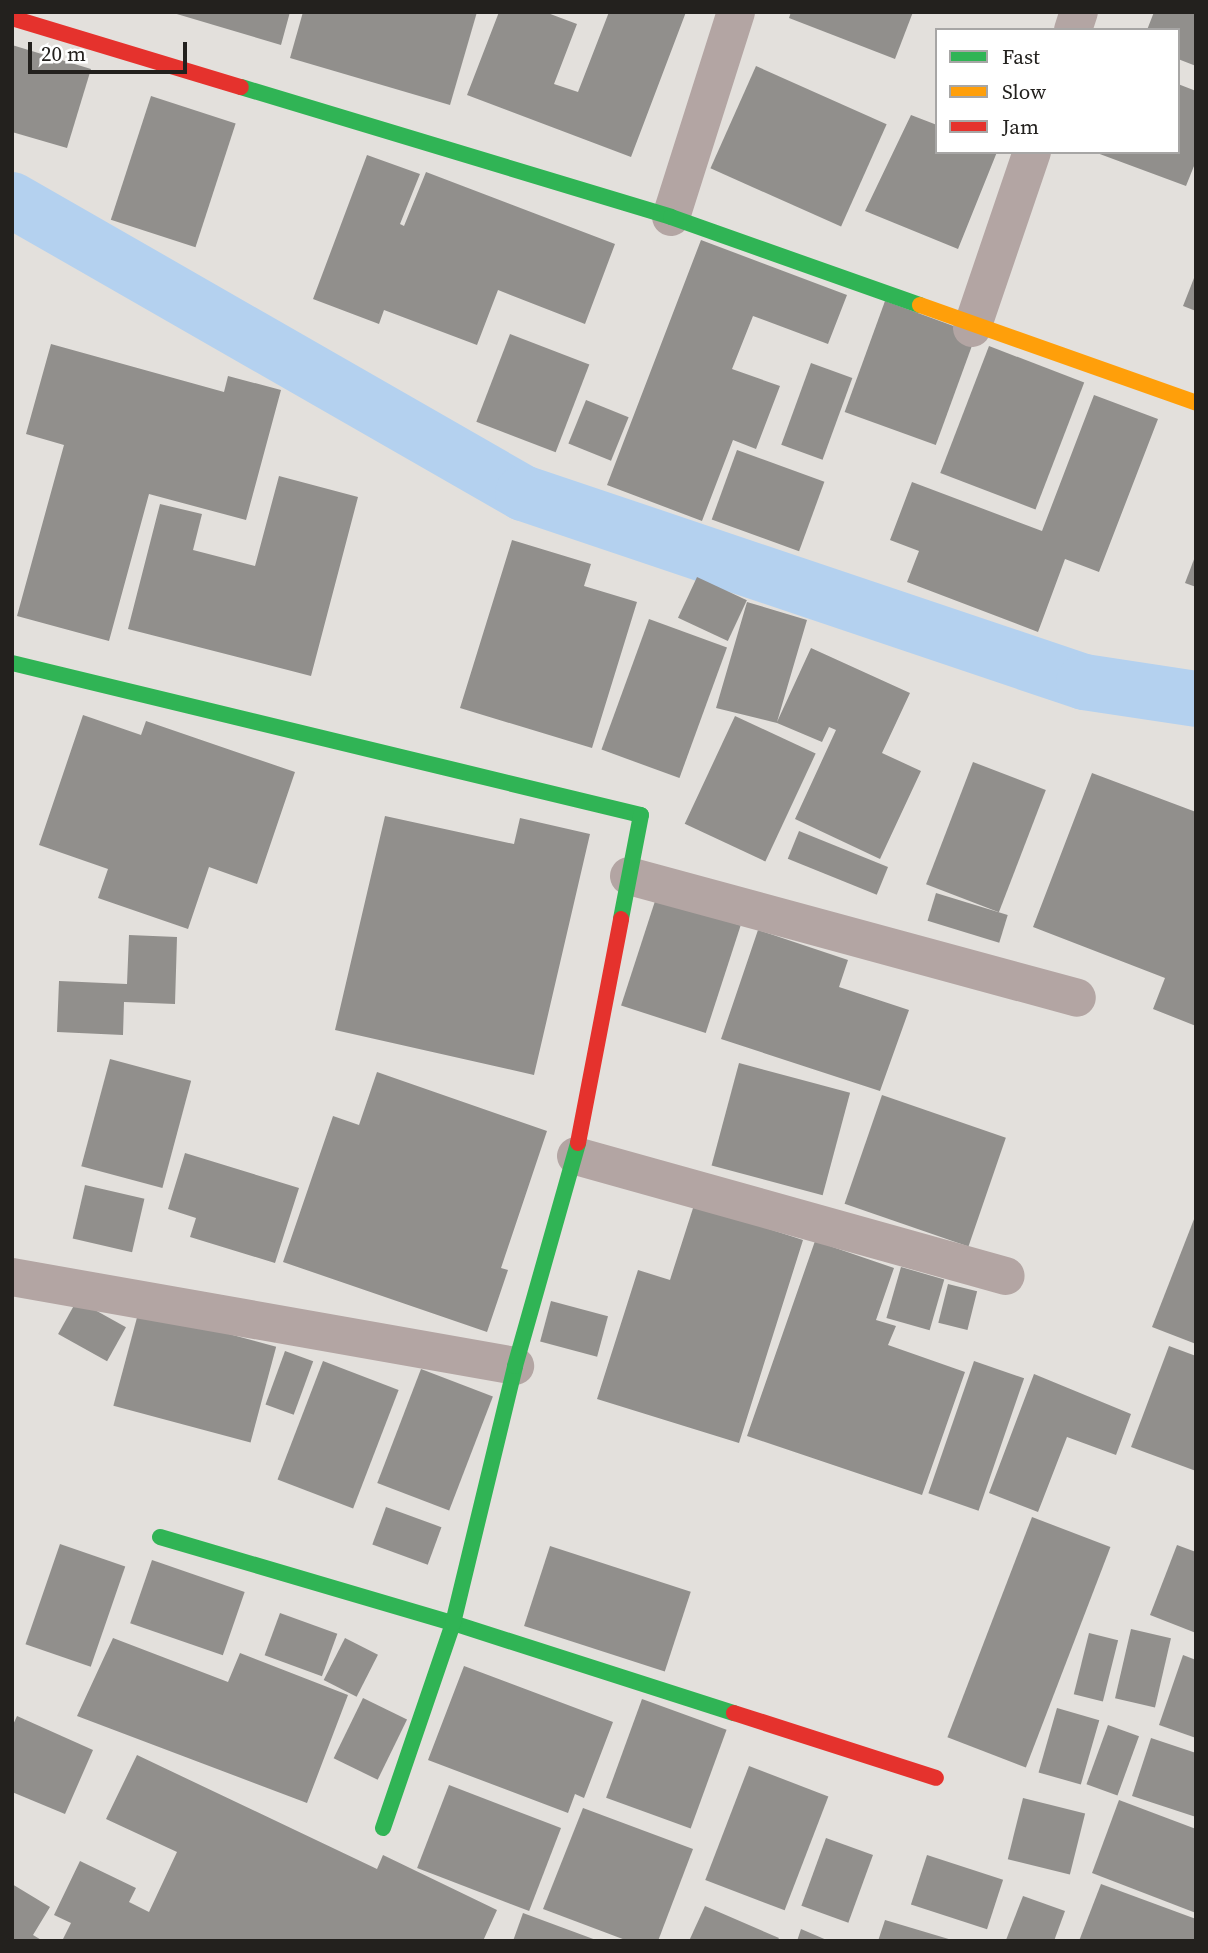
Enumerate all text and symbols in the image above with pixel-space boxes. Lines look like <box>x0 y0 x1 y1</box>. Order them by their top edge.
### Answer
scale bar <box>32 28 191 72</box>
legend <box>935 28 1180 154</box>
text: 20 m <box>41 39 86 68</box>
text: Fast <box>1002 42 1040 71</box>
text: Slow <box>1002 77 1046 106</box>
text: Jam <box>1002 112 1039 141</box>

